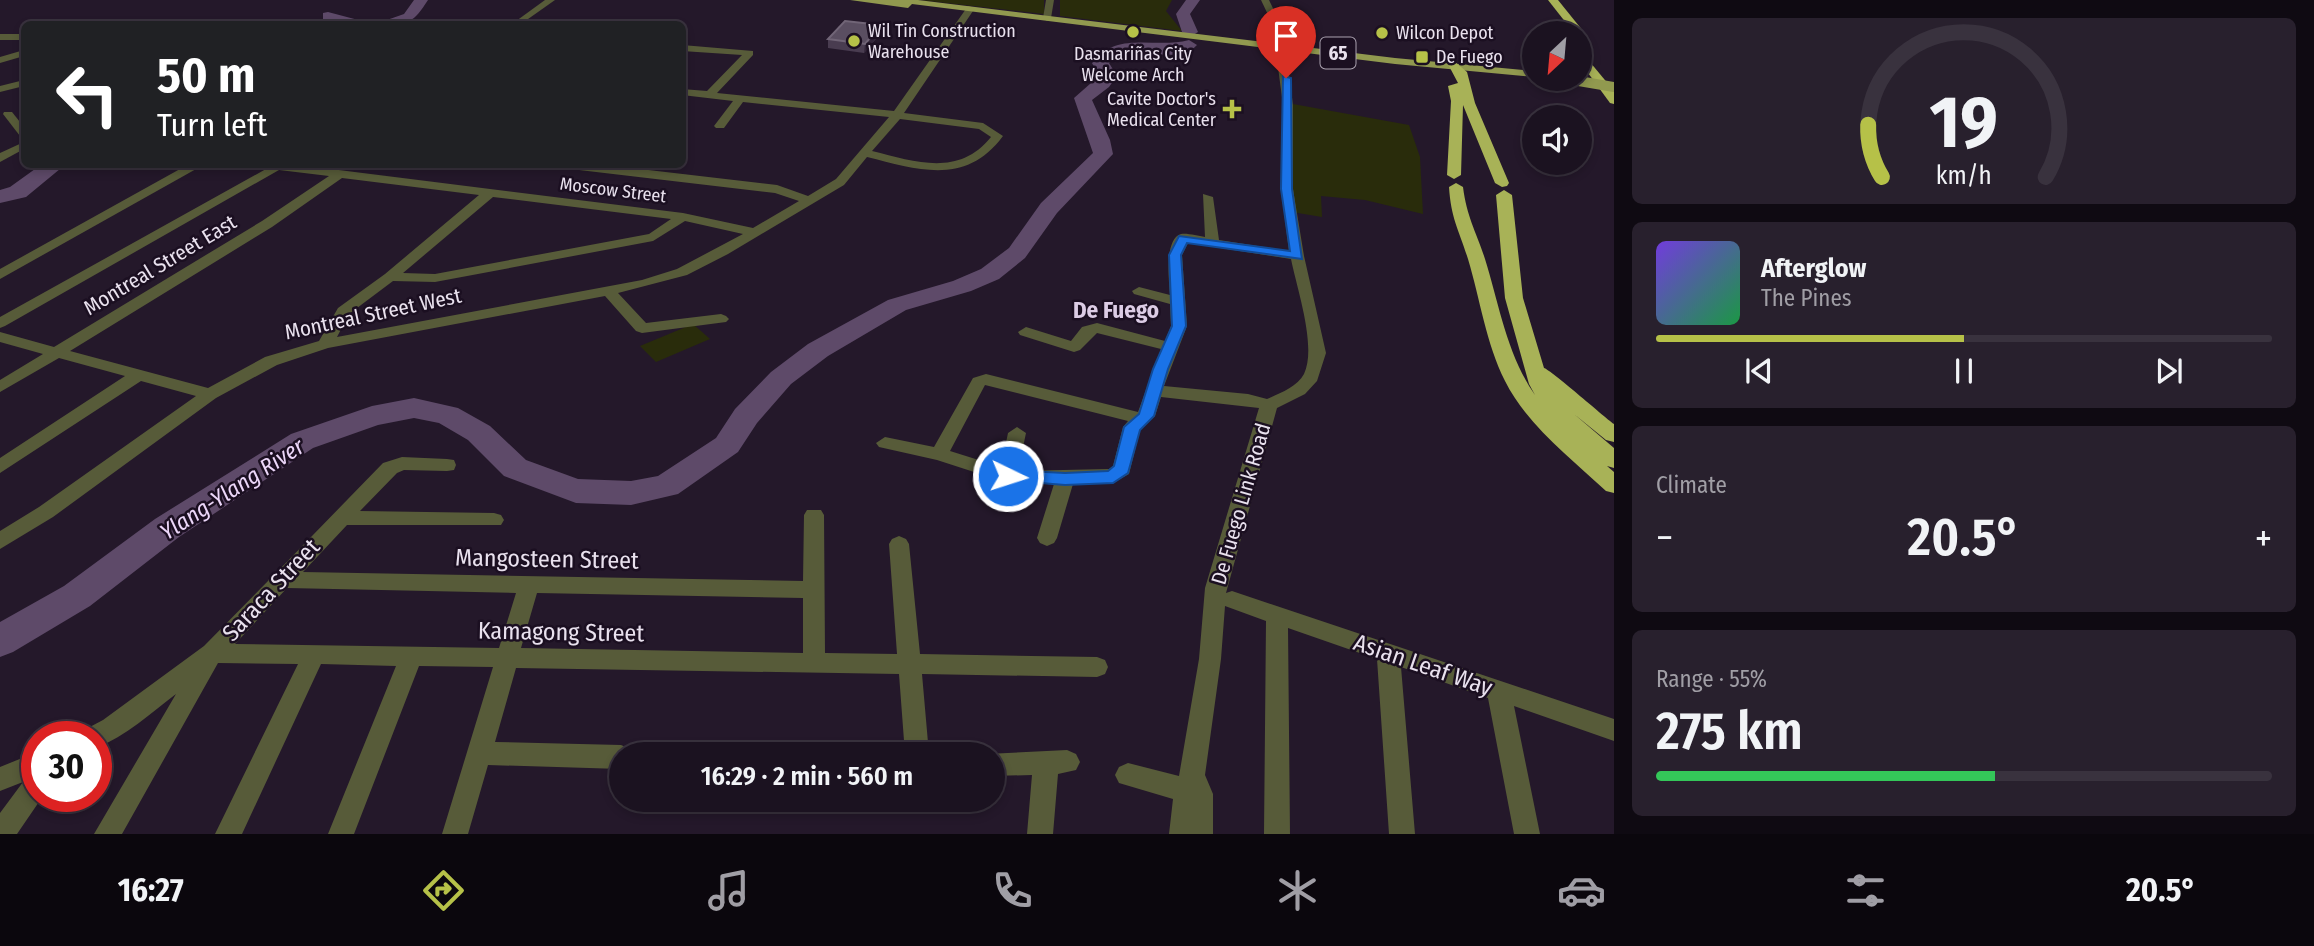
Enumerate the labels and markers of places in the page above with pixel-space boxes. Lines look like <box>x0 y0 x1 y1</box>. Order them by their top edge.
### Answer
pin <box>1256 6 1316 78</box>
place label: Wil Tin Construction Warehouse <box>868 20 1016 63</box>
place label: Wilcon Depot <box>1396 22 1494 44</box>
marker: Dasmariñas City Welcome Arch <box>1125 24 1141 40</box>
marker: Wilcon Depot <box>1374 25 1390 41</box>
marker: Wil Tin Construction Warehouse <box>846 33 862 49</box>
place label: Dasmariñas City Welcome Arch <box>1074 43 1192 86</box>
place label: De Fuego <box>1436 46 1503 68</box>
marker: De Fuego <box>1414 49 1430 65</box>
place label: Cavite Doctor's Medical Center <box>1107 88 1217 131</box>
marker: Cavite Doctor's Medical Center <box>1222 99 1242 119</box>

